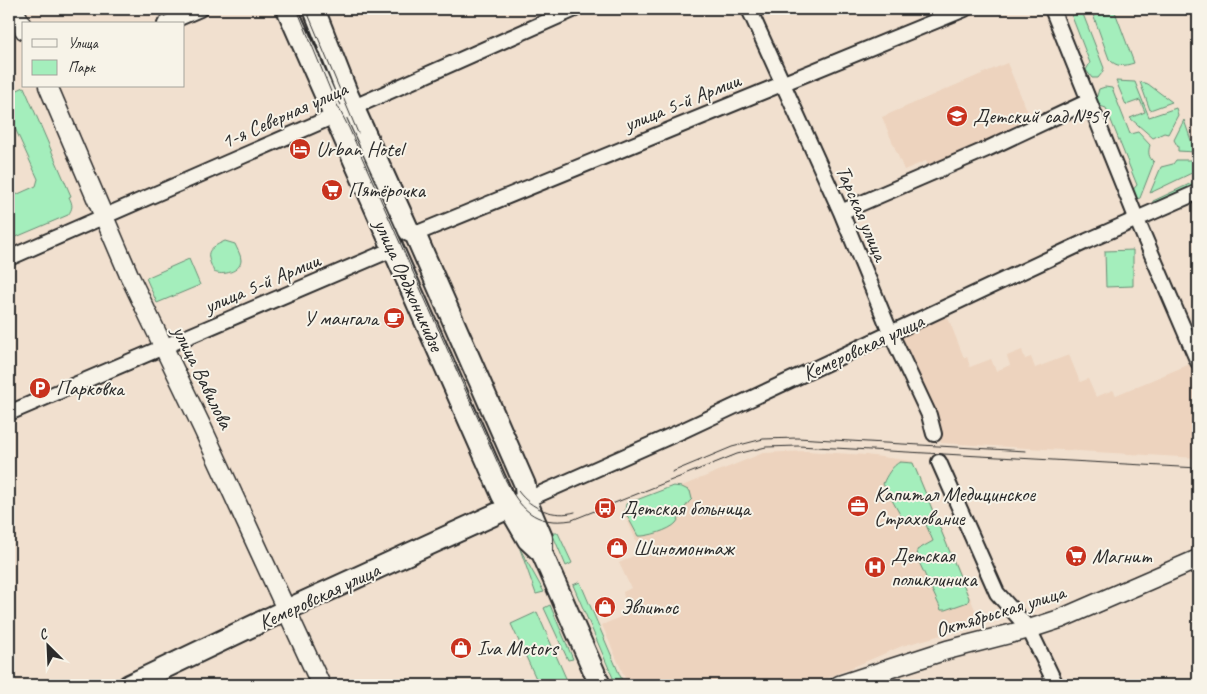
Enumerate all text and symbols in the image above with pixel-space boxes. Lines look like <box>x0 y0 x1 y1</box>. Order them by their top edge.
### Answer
legend <box>22 22 185 88</box>
text: Улица <box>68 34 99 53</box>
text: Парк <box>68 58 96 77</box>
street label: улица 5-й Армии <box>618 66 746 138</box>
street label: 1-я Северная улица <box>217 75 353 154</box>
place label: Детский сад №59 <box>973 103 1110 129</box>
school or university icon: Детский сад №59 <box>945 104 969 128</box>
place label: Urban Hotel <box>316 136 407 162</box>
hotel icon: Urban Hotel <box>288 137 312 161</box>
street label: Тарская улица <box>830 161 895 267</box>
place label: Пятёрочка <box>348 177 427 203</box>
supermarket icon: Пятёрочка <box>320 178 344 202</box>
street label: улица Орджоникидзе <box>367 213 451 357</box>
street label: улица 5-й Армии <box>198 246 325 320</box>
place label: У мангала <box>304 305 380 331</box>
cafe icon: У мангала <box>382 306 406 330</box>
street label: Кемеровская улица <box>798 307 929 386</box>
street label: улица Вавилова <box>166 319 240 434</box>
place label: Парковка <box>56 375 126 401</box>
parking icon: Парковка <box>28 376 52 400</box>
place label: Капитал Медицинское Страхование <box>874 481 1036 531</box>
office icon: Капитал Медицинское Страхование <box>846 494 870 518</box>
place label: Детская больница <box>621 495 753 521</box>
bus stop icon: Детская больница <box>593 496 617 520</box>
place label: Шиномонтаж <box>633 535 736 561</box>
shop icon: Шиномонтаж <box>605 536 629 560</box>
place label: Детская поликлиника <box>891 542 978 592</box>
place label: Магнит <box>1092 543 1153 569</box>
supermarket icon: Магнит <box>1064 544 1088 568</box>
hospital icon: Детская поликлиника <box>863 555 887 579</box>
street label: Кемеровская улица <box>254 556 385 635</box>
street label: Октябрьская улица <box>932 578 1070 643</box>
place label: Эвлитос <box>621 594 680 620</box>
shop icon: Эвлитос <box>593 595 617 619</box>
north arrow <box>22 622 72 672</box>
text: С <box>36 625 51 644</box>
place label: Iva Motors <box>477 635 559 661</box>
shop icon: Iva Motors <box>449 636 473 660</box>

